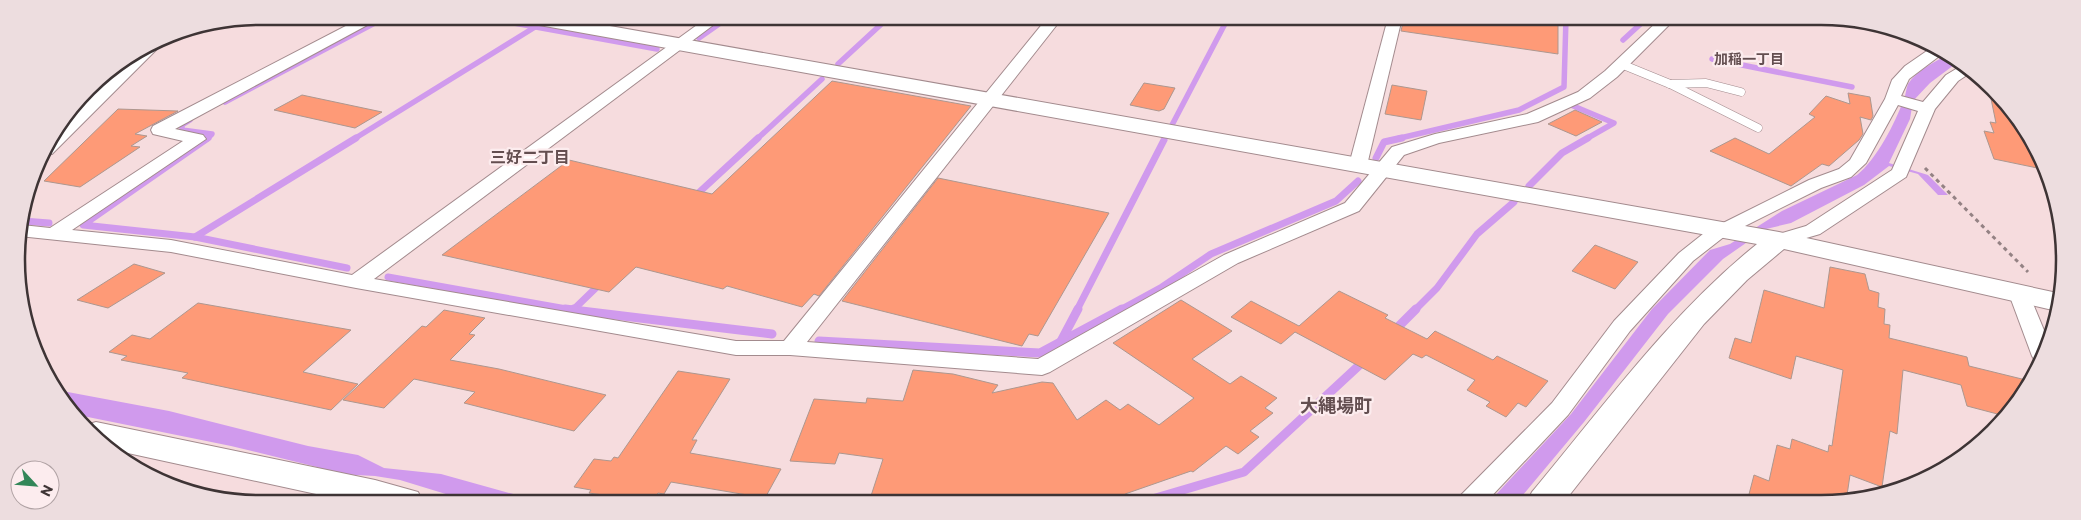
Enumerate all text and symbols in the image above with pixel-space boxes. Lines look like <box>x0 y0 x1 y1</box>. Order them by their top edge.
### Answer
district label: 加稲一丁目 <box>1714 50 1784 67</box>
district label: 三好二丁目 <box>490 147 570 166</box>
district label: 大縄場町 <box>1300 394 1372 416</box>
north arrow <box>10 460 60 510</box>
text: N <box>37 482 57 499</box>

